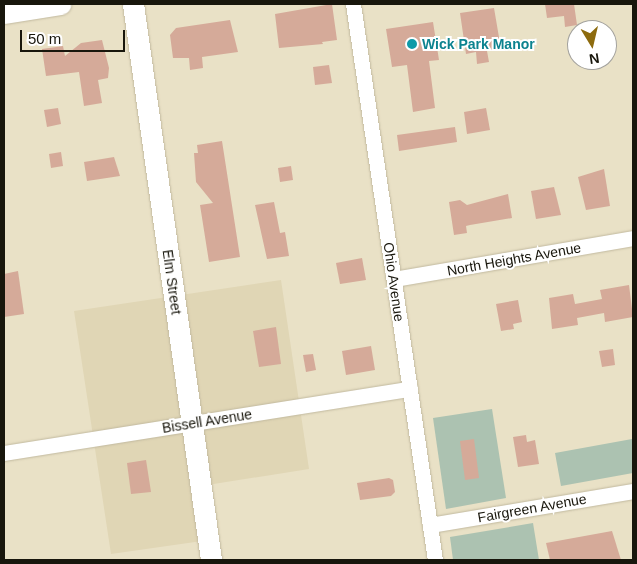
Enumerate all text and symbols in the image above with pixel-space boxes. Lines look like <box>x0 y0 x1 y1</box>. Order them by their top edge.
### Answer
scale bar <box>22 20 128 52</box>
north arrow <box>567 20 617 70</box>
text: 50 m <box>28 30 61 47</box>
place label: Wick Park Manor <box>422 36 535 52</box>
marker: Wick Park Manor <box>406 38 418 50</box>
text: N <box>588 50 600 68</box>
street label: North Heights Avenue <box>445 239 583 279</box>
street label: Ohio Avenue <box>380 241 408 323</box>
street label: Elm Street <box>159 248 185 316</box>
street label: Bissell Avenue <box>160 406 254 436</box>
street label: Fairgreen Avenue <box>476 490 588 526</box>

